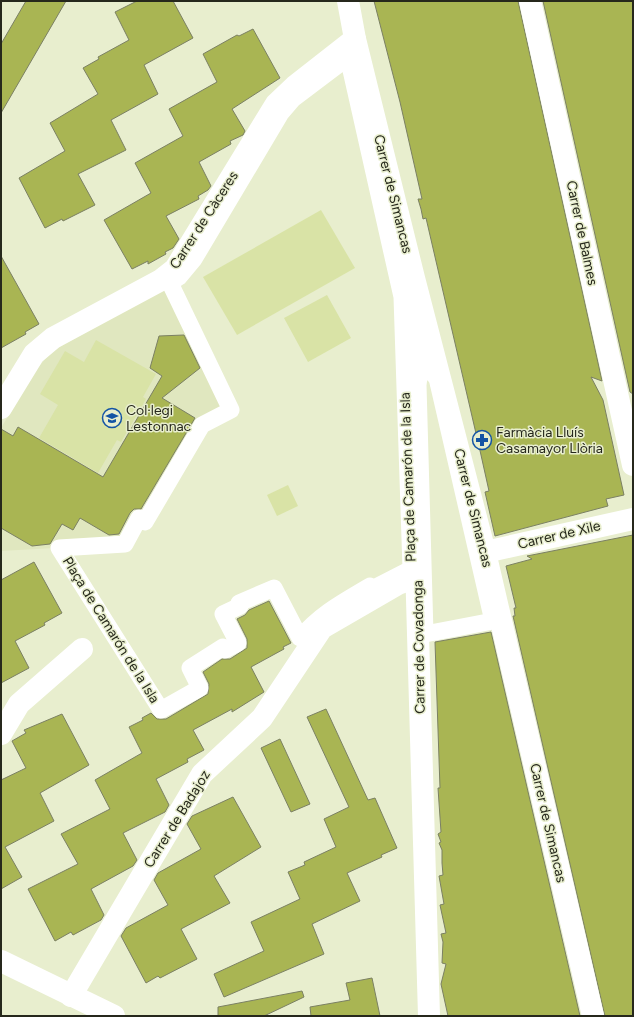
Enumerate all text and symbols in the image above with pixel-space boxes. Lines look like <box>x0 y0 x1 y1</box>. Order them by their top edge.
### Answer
street label: Carrer de Simancas <box>370 133 416 255</box>
street label: Carrer de Càceres <box>166 168 242 272</box>
street label: Carrer de Balmes <box>563 179 601 287</box>
street label: Plaça de Camarón de la Isla <box>397 392 419 562</box>
place label: Col·legi Lestonnac <box>126 402 192 435</box>
school or university icon: Col·legi Lestonnac <box>101 407 123 429</box>
place label: Farmàcia Lluís Casamayor Llòria <box>496 424 603 457</box>
pharmacy icon: Farmàcia Lluís Casamayor Llòria <box>471 429 493 451</box>
street label: Carrer de Simancas <box>450 447 496 569</box>
street label: Carrer de Xile <box>516 517 602 553</box>
street label: Plaça de Camarón de la Isla <box>59 554 163 706</box>
street label: Carrer de Covadonga <box>409 580 429 714</box>
street label: Carrer de Simancas <box>526 762 570 884</box>
street label: Carrer de Badajoz <box>140 767 214 871</box>

